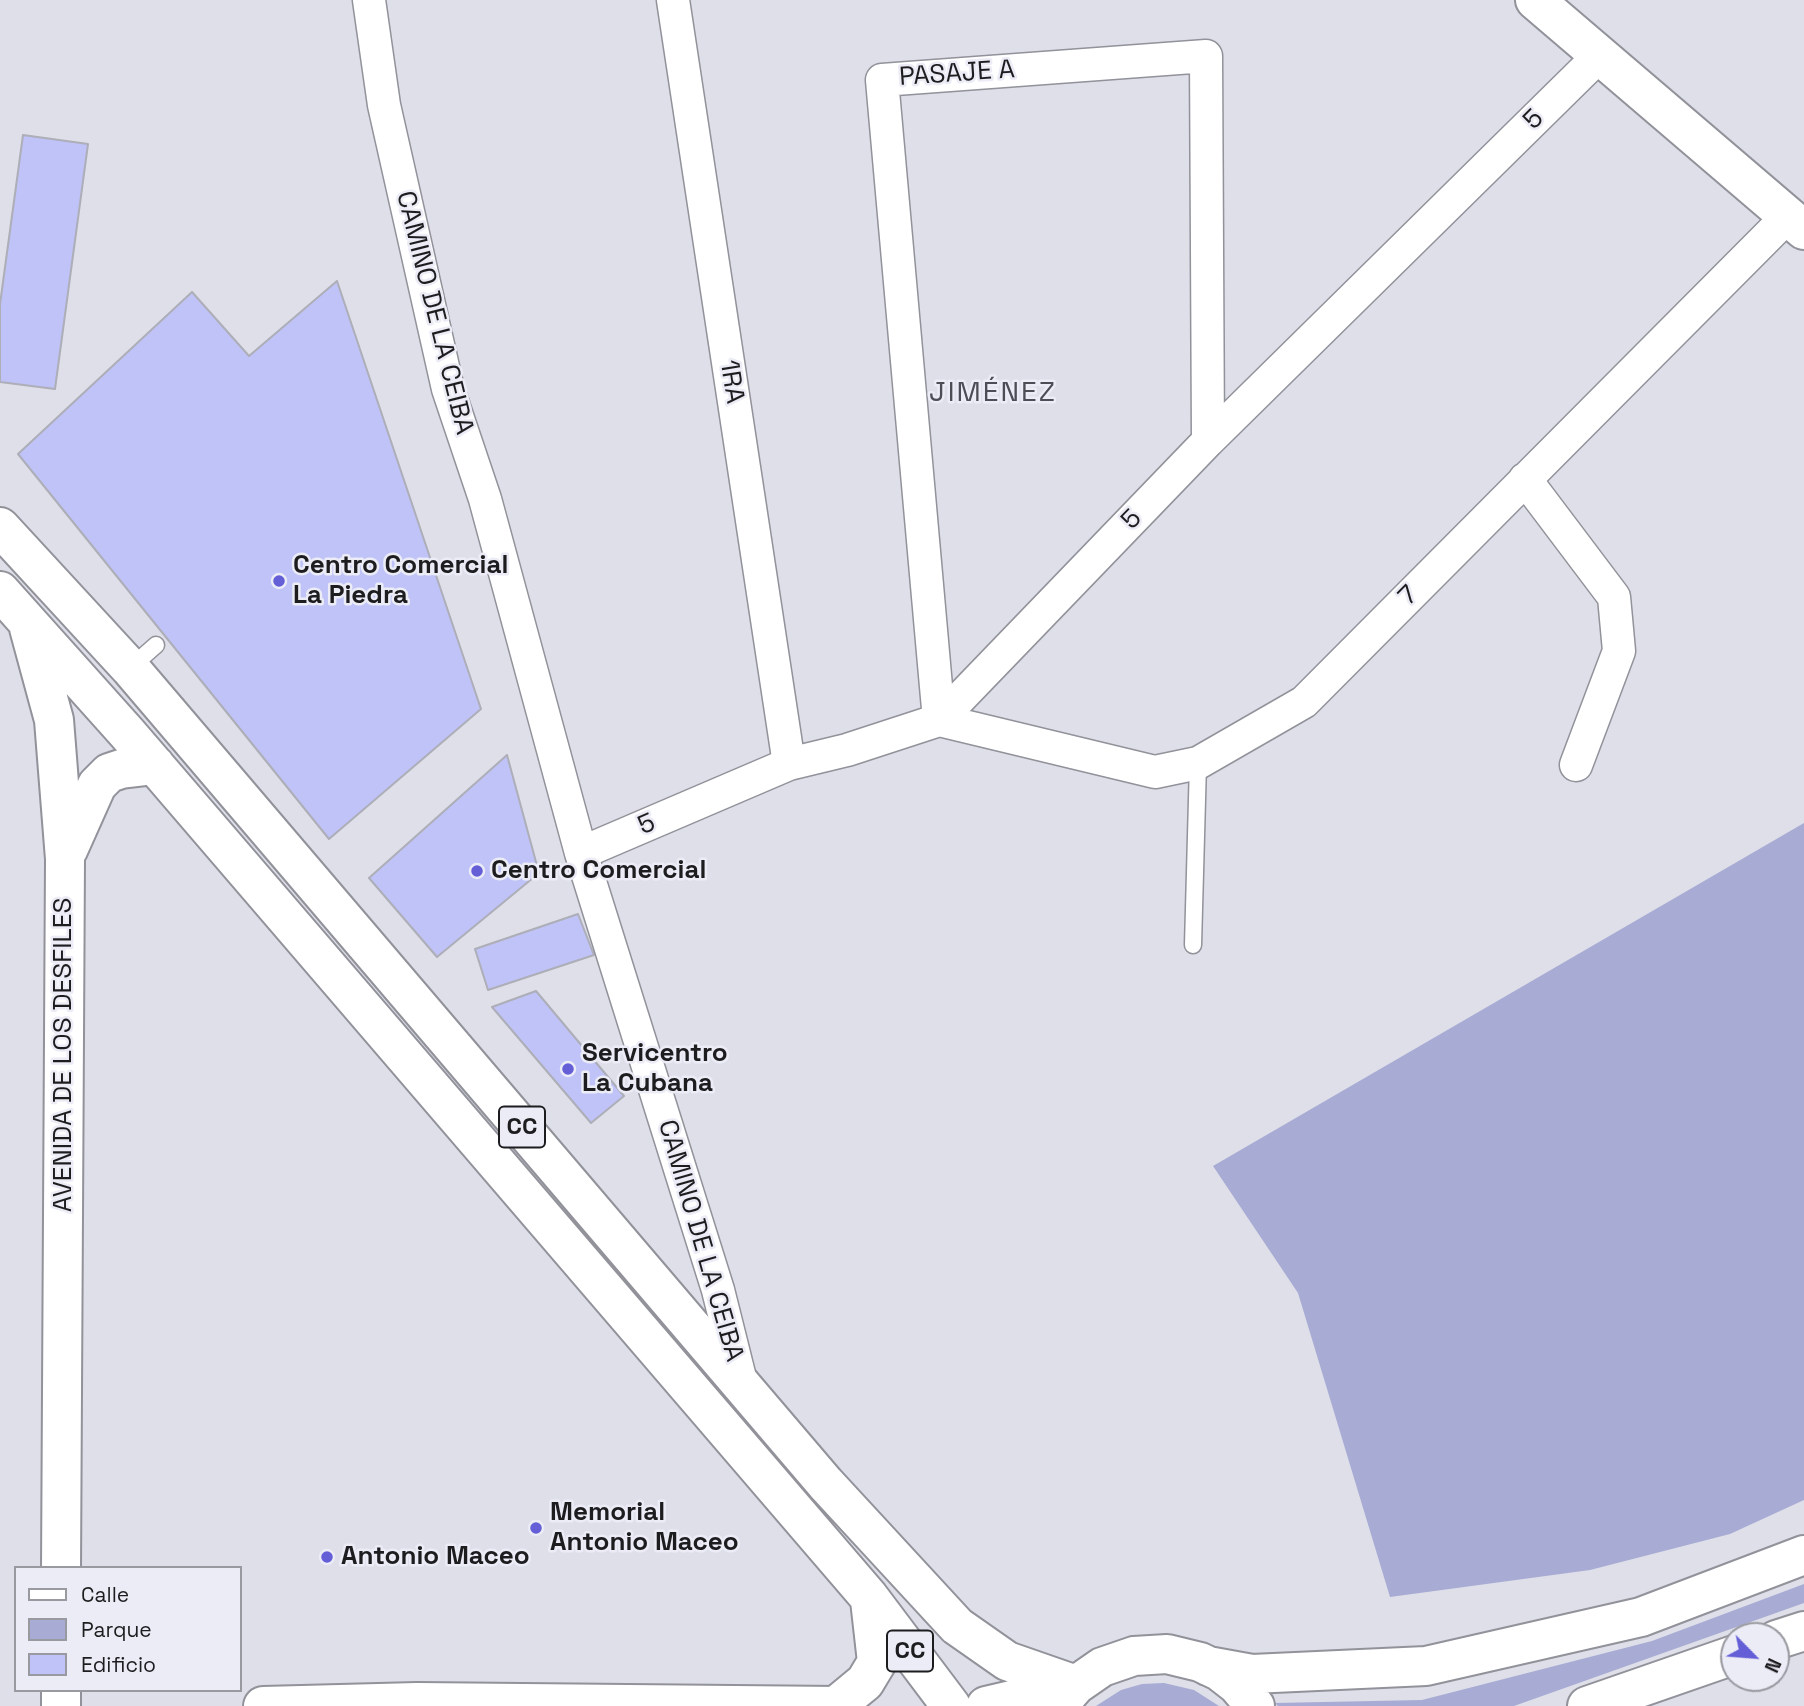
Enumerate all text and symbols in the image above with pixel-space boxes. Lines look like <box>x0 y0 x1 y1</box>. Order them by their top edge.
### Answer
street label: PASAJE A <box>898 54 1016 94</box>
street label: 5 <box>1517 103 1551 137</box>
street label: CAMINO DE LA CEIBA <box>389 188 479 438</box>
street label: 1RA <box>712 358 750 406</box>
district label: JIMÉNEZ <box>930 376 1056 410</box>
street label: 5 <box>1115 504 1149 536</box>
place label: Centro Comercial La Piedra <box>293 550 508 612</box>
marker: Centro Comercial La Piedra <box>271 573 287 589</box>
street label: 7 <box>1393 580 1425 612</box>
street label: 5 <box>634 808 660 842</box>
place label: Centro Comercial <box>491 855 706 887</box>
marker: Centro Comercial <box>469 863 485 879</box>
street label: AVENIDA DE LOS DESFILES <box>48 898 80 1212</box>
place label: Servicentro La Cubana <box>582 1038 728 1100</box>
marker: Servicentro La Cubana <box>560 1061 576 1077</box>
road number: CC <box>499 1106 545 1148</box>
street label: CAMINO DE LA CEIBA <box>651 1117 749 1365</box>
place label: Memorial Antonio Maceo <box>550 1497 739 1558</box>
marker: Memorial Antonio Maceo <box>528 1520 544 1536</box>
place label: Antonio Maceo <box>341 1541 530 1573</box>
marker: Antonio Maceo <box>319 1549 335 1565</box>
legend <box>14 1566 242 1692</box>
text: Calle <box>81 1581 129 1608</box>
text: Parque <box>81 1616 152 1643</box>
north arrow <box>1720 1622 1790 1692</box>
road number: CC <box>887 1630 933 1672</box>
text: Edificio <box>81 1651 156 1678</box>
text: N <box>1759 1654 1787 1676</box>

